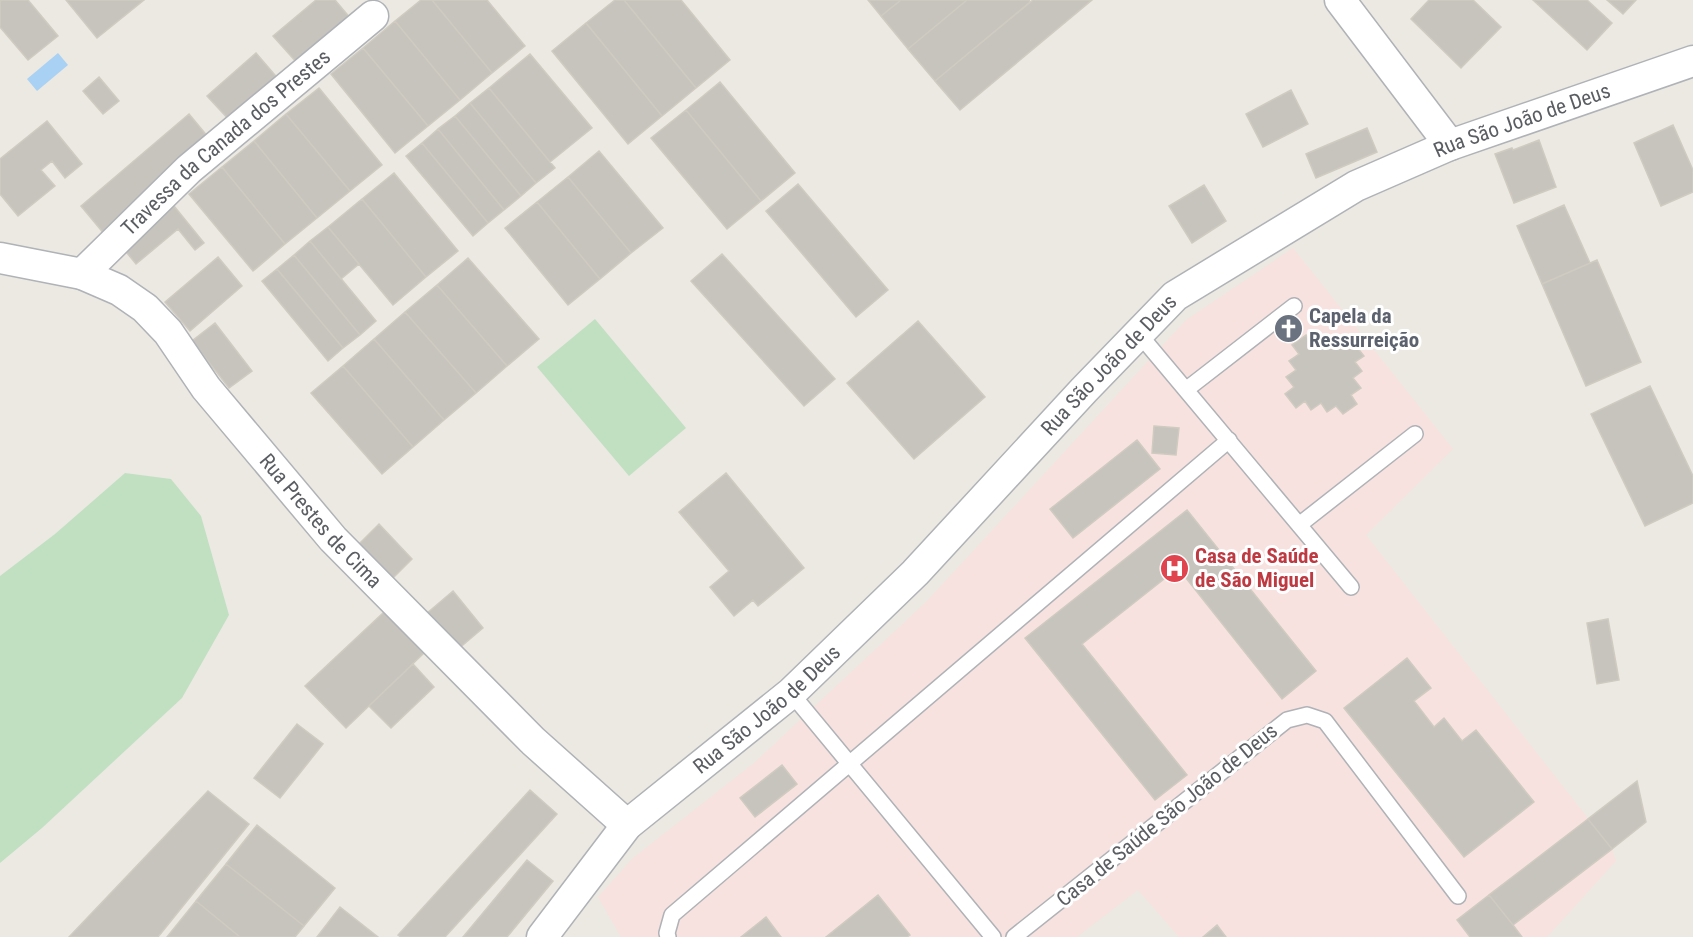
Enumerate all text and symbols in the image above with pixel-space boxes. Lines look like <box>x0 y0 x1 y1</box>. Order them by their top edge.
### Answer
street label: Travessa da Canada dos Prestes <box>116 45 335 241</box>
street label: Rua São João de Deus <box>1430 79 1613 163</box>
street label: Rua São João de Deus <box>1036 290 1182 440</box>
place label: Capela da Ressurreição <box>1309 304 1419 352</box>
church icon: Capela da Ressurreição <box>1272 312 1304 344</box>
street label: Rua Prestes de Cima <box>255 449 387 593</box>
place label: Casa de Saúde de São Miguel <box>1195 544 1318 592</box>
hospital icon: Casa de Saúde de São Miguel <box>1158 552 1190 584</box>
street label: Rua São João de Deus <box>689 640 845 779</box>
street label: Casa de Saúde São João de Deus <box>1052 719 1282 911</box>

